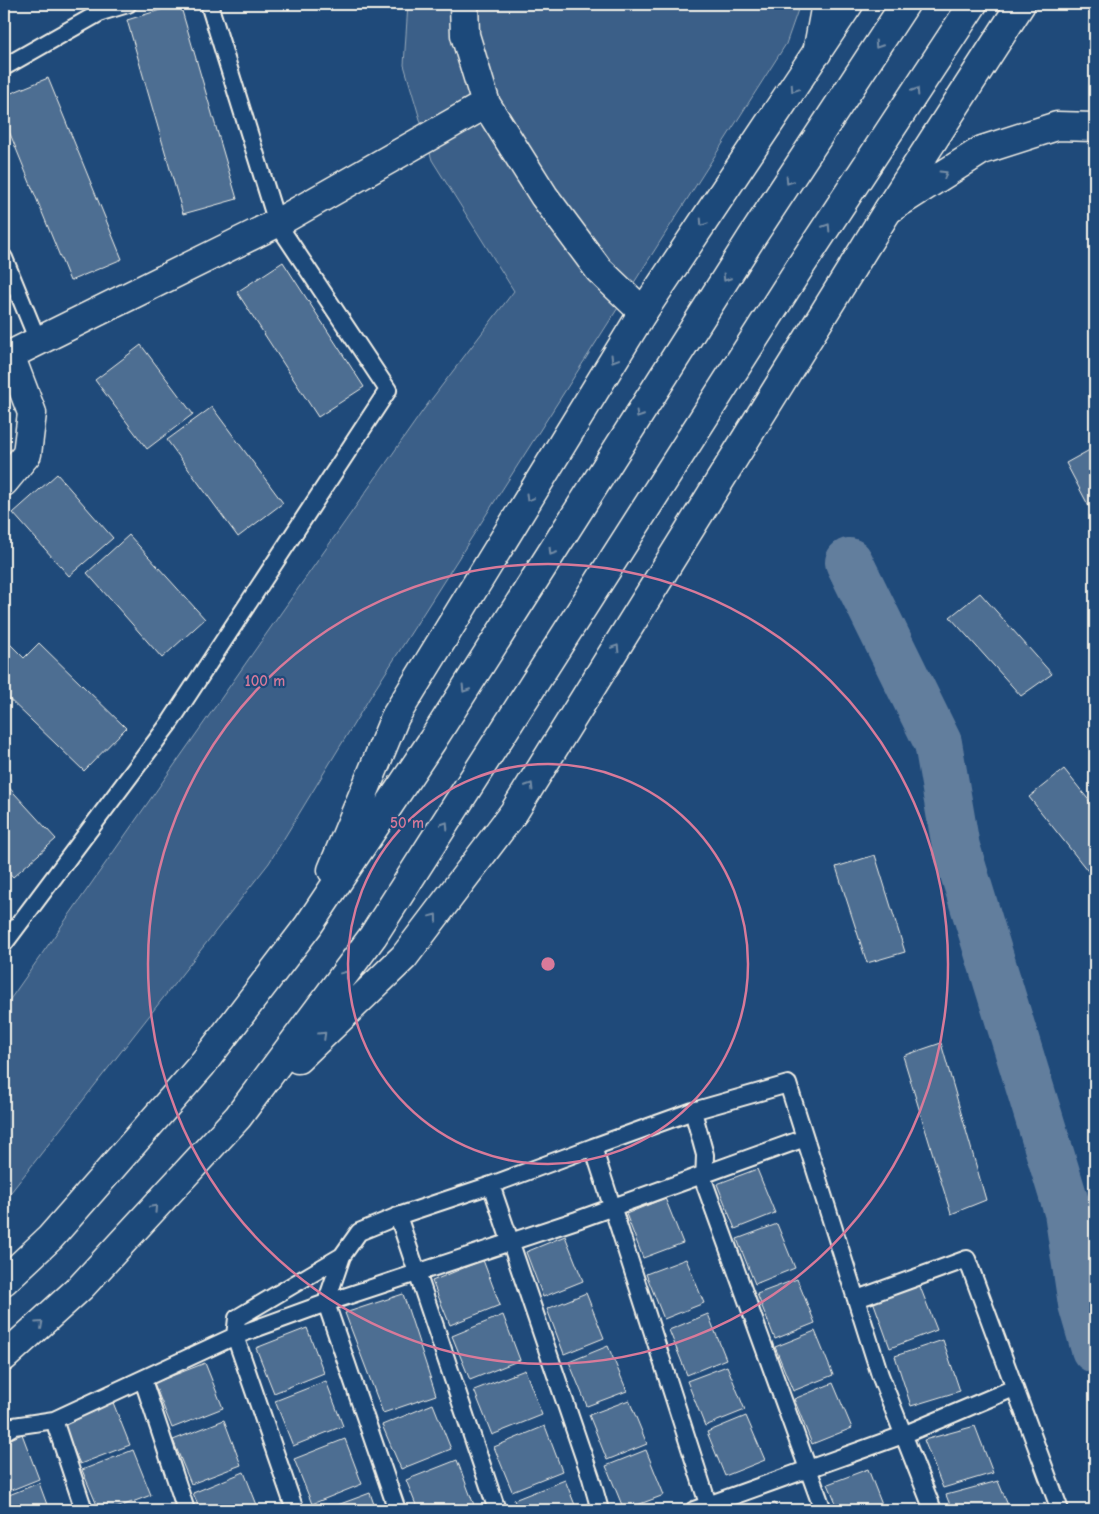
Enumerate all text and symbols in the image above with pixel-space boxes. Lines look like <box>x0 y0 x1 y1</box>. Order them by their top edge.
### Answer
one-way arrow <box>875 39 884 48</box>
one-way arrow <box>790 83 800 92</box>
one-way arrow <box>909 87 919 96</box>
one-way arrow <box>939 171 948 181</box>
one-way arrow <box>786 175 795 184</box>
one-way arrow <box>700 218 709 227</box>
one-way arrow <box>820 223 830 232</box>
one-way arrow <box>723 272 733 281</box>
one-way arrow <box>611 354 620 363</box>
one-way arrow <box>636 410 646 419</box>
one-way arrow <box>526 492 536 501</box>
one-way arrow <box>549 547 558 556</box>
one-way arrow <box>610 644 619 653</box>
text: 100 m <box>245 672 285 690</box>
one-way arrow <box>462 684 471 693</box>
one-way arrow <box>524 782 534 791</box>
text: 50 m <box>390 814 424 832</box>
one-way arrow <box>439 821 449 830</box>
one-way arrow <box>429 914 437 923</box>
centre of rings <box>539 955 557 973</box>
one-way arrow <box>339 970 348 980</box>
one-way arrow <box>318 1032 327 1041</box>
one-way arrow <box>148 1205 157 1214</box>
one-way arrow <box>34 1321 43 1330</box>

